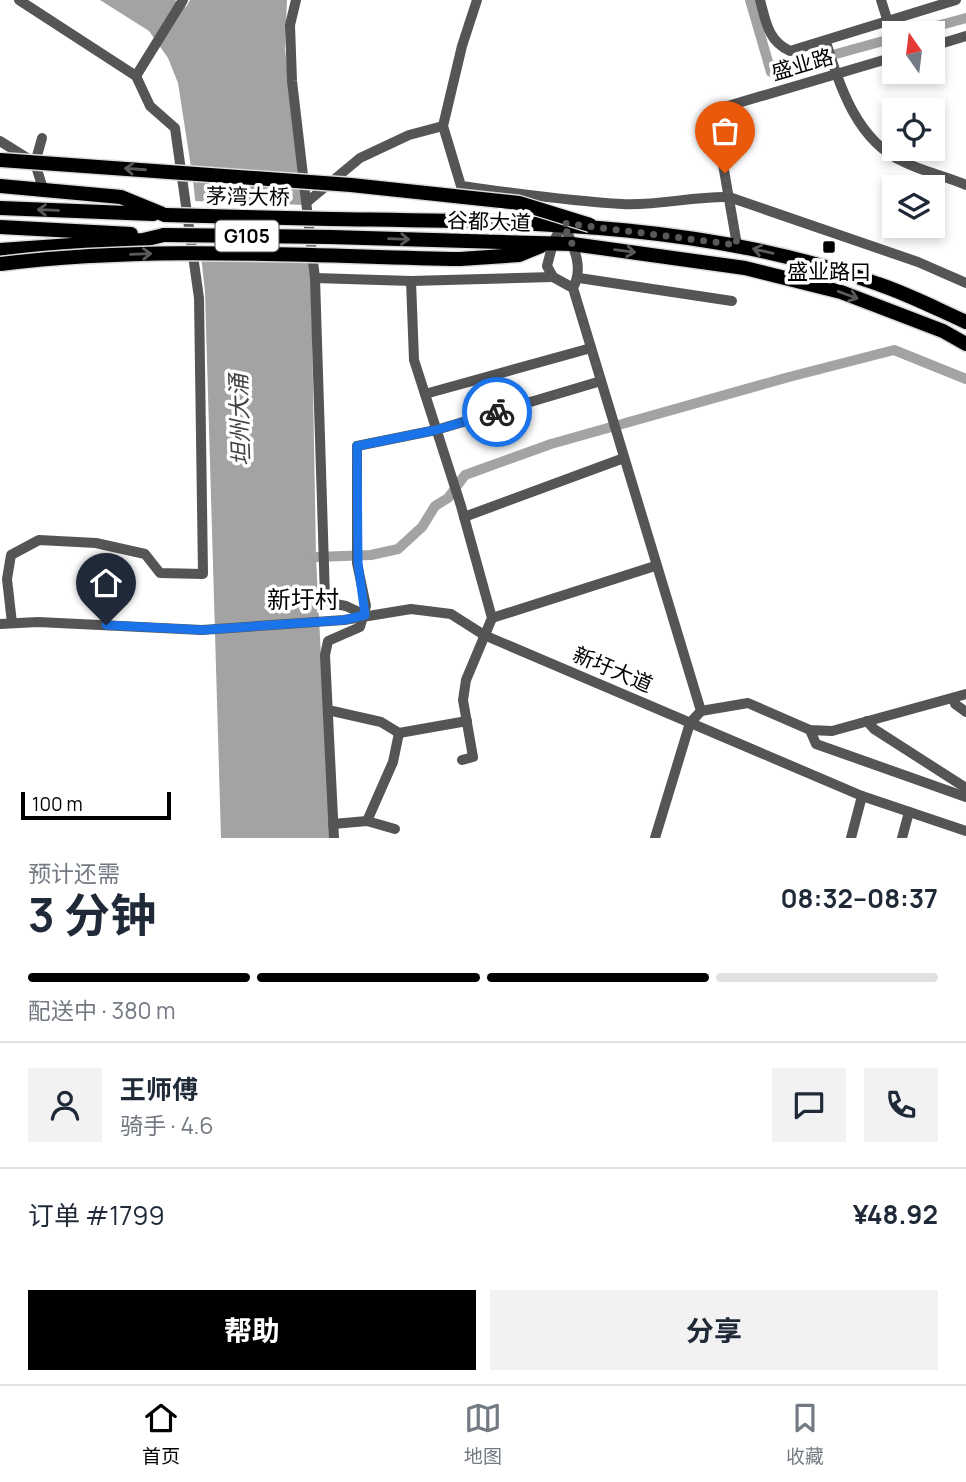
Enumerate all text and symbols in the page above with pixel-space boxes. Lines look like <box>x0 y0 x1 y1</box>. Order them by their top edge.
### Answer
north arrow <box>882 21 945 84</box>
map controls <box>882 21 945 238</box>
street label: 盛业路 <box>768 42 836 86</box>
button: locate <box>882 98 945 161</box>
pin <box>695 101 755 173</box>
icon: bag <box>706 112 744 150</box>
one-way arrow <box>124 162 146 175</box>
button: layers <box>882 175 945 238</box>
street label: 茅湾大桥 <box>206 181 290 211</box>
one-way arrow <box>36 203 59 216</box>
street label: 谷都大道 <box>447 206 531 236</box>
road number: G105 <box>216 220 278 252</box>
one-way arrow <box>387 233 410 246</box>
marker: 盛业路口 <box>821 239 837 255</box>
one-way arrow <box>752 244 775 258</box>
one-way arrow <box>613 245 636 258</box>
one-way arrow <box>129 247 152 260</box>
place label: 盛业路口 <box>787 257 871 285</box>
one-way arrow <box>837 290 859 302</box>
water label: 坦州大涌 <box>221 370 257 467</box>
courier <box>462 377 532 447</box>
icon: bike <box>478 393 516 431</box>
pin <box>76 553 136 625</box>
icon: home <box>87 564 125 602</box>
district label: 新圩村 <box>267 582 339 615</box>
street label: 新圩大道 <box>569 640 657 698</box>
scale bar <box>21 789 172 821</box>
text: 100 m <box>32 791 83 817</box>
text: 预计还需 <box>28 857 120 889</box>
text: 08:32–08:37 <box>780 880 938 916</box>
text: 3 分钟 <box>28 883 156 946</box>
text: 配送中 · 380 m <box>28 994 176 1026</box>
button: person <box>28 1068 102 1142</box>
button: chat <box>772 1068 846 1142</box>
button: phone <box>864 1068 938 1142</box>
text: 王师傅 <box>120 1071 198 1107</box>
text: 骑手 · 4.6 <box>120 1109 214 1141</box>
text: ¥48.92 <box>853 1196 938 1232</box>
text: 订单 #1799 <box>28 1197 165 1233</box>
button: 帮助 <box>28 1290 476 1370</box>
button: 分享 <box>490 1290 938 1370</box>
tab: 首页 <box>142 1399 180 1469</box>
tab: 地图 <box>464 1399 502 1469</box>
tab: 收藏 <box>786 1399 824 1469</box>

